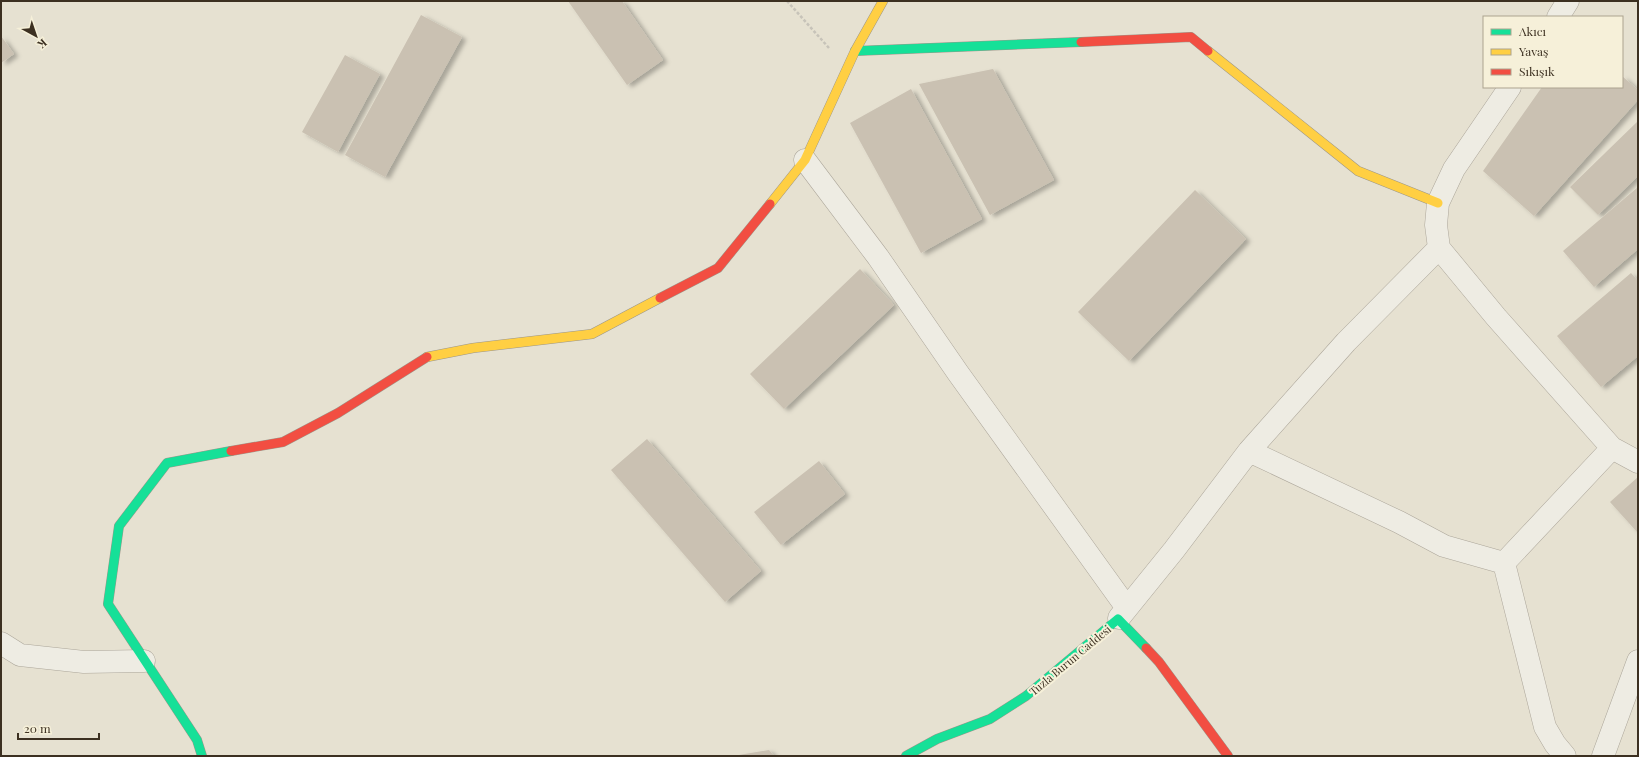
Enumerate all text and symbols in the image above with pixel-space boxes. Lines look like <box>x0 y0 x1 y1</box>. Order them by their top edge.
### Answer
north arrow <box>16 16 56 56</box>
legend <box>1483 16 1623 88</box>
text: Akıcı <box>1518 23 1547 39</box>
text: K <box>35 36 51 52</box>
text: Yavaş <box>1518 43 1548 59</box>
text: Sıkışık <box>1519 63 1555 79</box>
street label: Tuzla Burun Caddesi <box>1026 621 1114 699</box>
scale bar <box>18 715 99 741</box>
text: 20 m <box>24 720 51 736</box>

